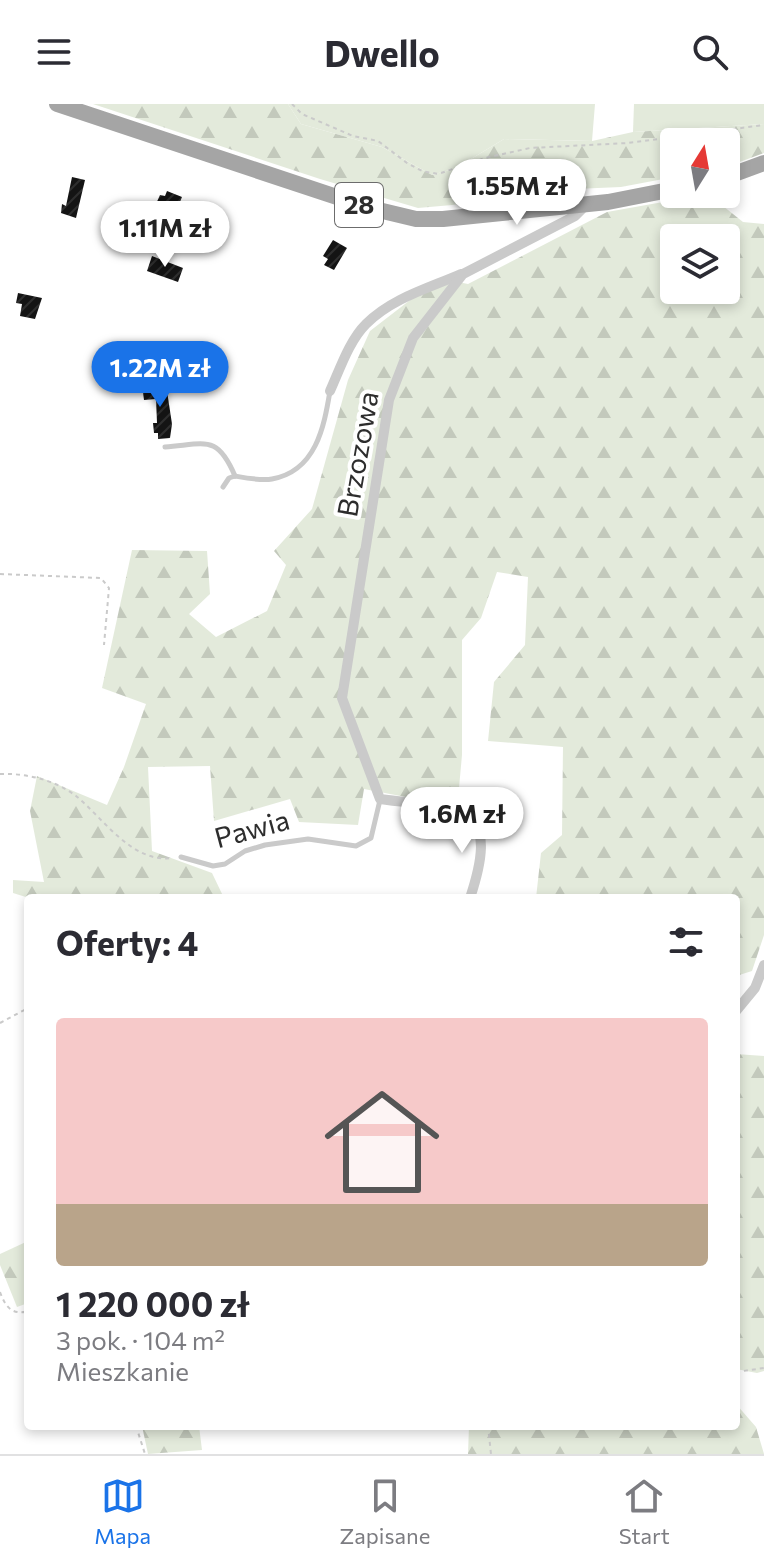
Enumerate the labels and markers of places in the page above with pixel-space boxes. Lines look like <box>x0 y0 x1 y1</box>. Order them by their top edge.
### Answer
pin: 1.55M zł <box>434 159 600 227</box>
pin: 1.11M zł <box>82 201 248 269</box>
pin: 1.22M zł <box>77 341 243 409</box>
pin: 1.6M zł <box>388 787 536 855</box>

